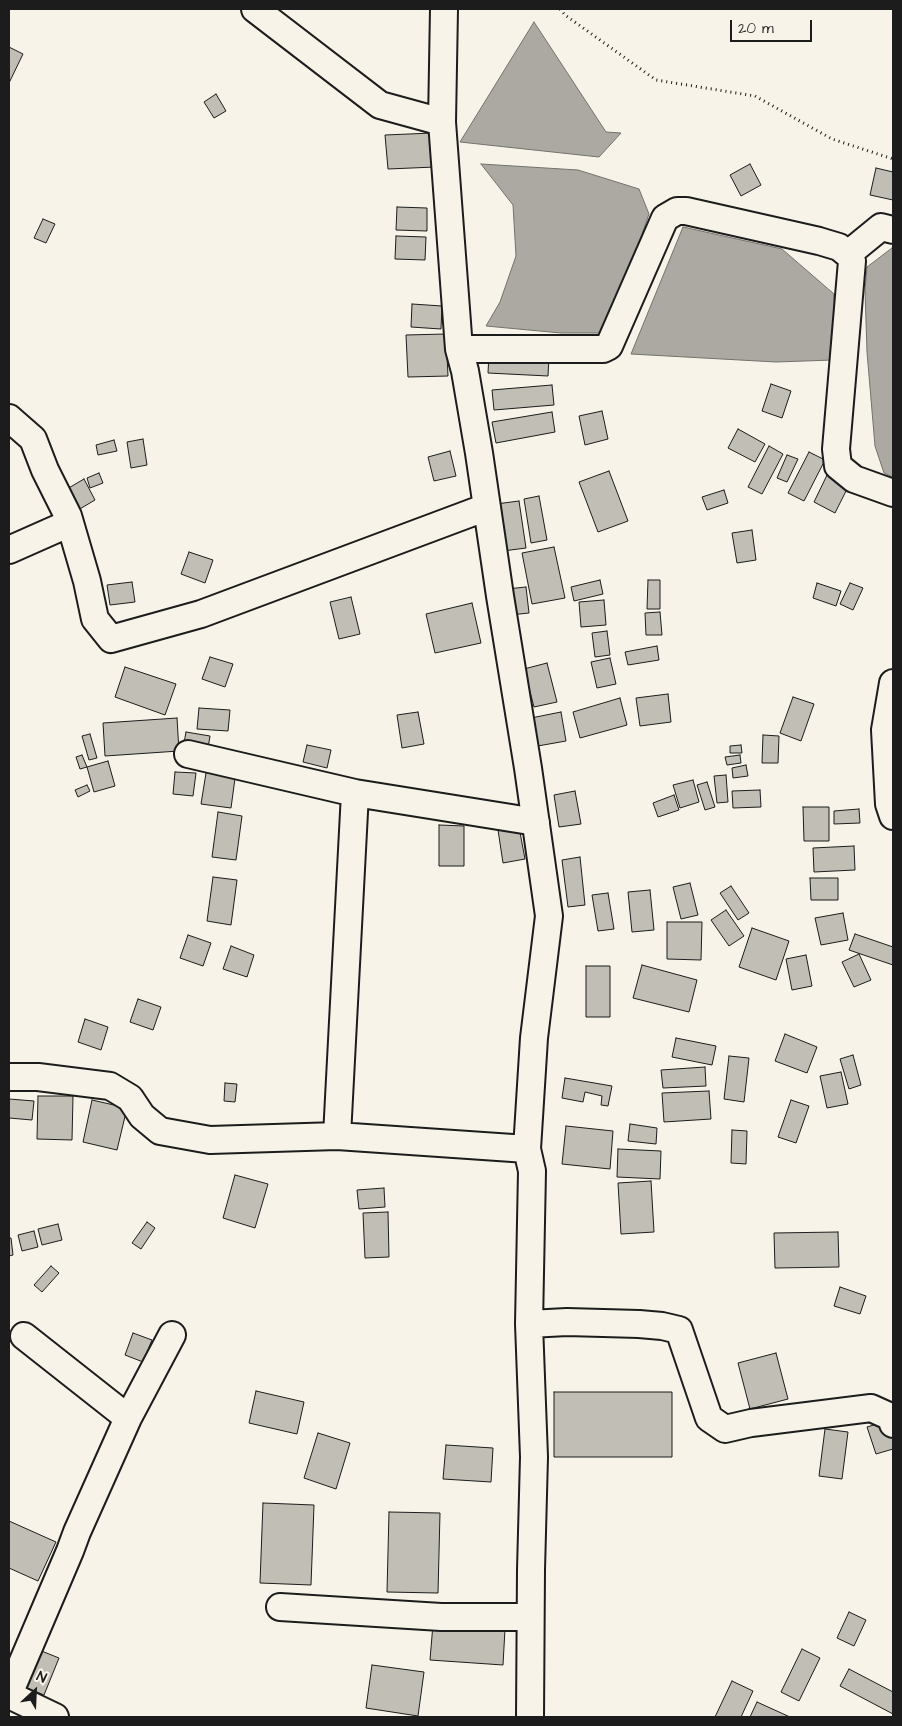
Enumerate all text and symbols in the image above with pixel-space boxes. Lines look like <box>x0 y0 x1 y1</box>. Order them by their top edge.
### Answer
scale bar <box>732 10 814 42</box>
text: 20 m <box>738 18 774 39</box>
north arrow <box>10 1666 60 1716</box>
text: N <box>33 1666 50 1688</box>

